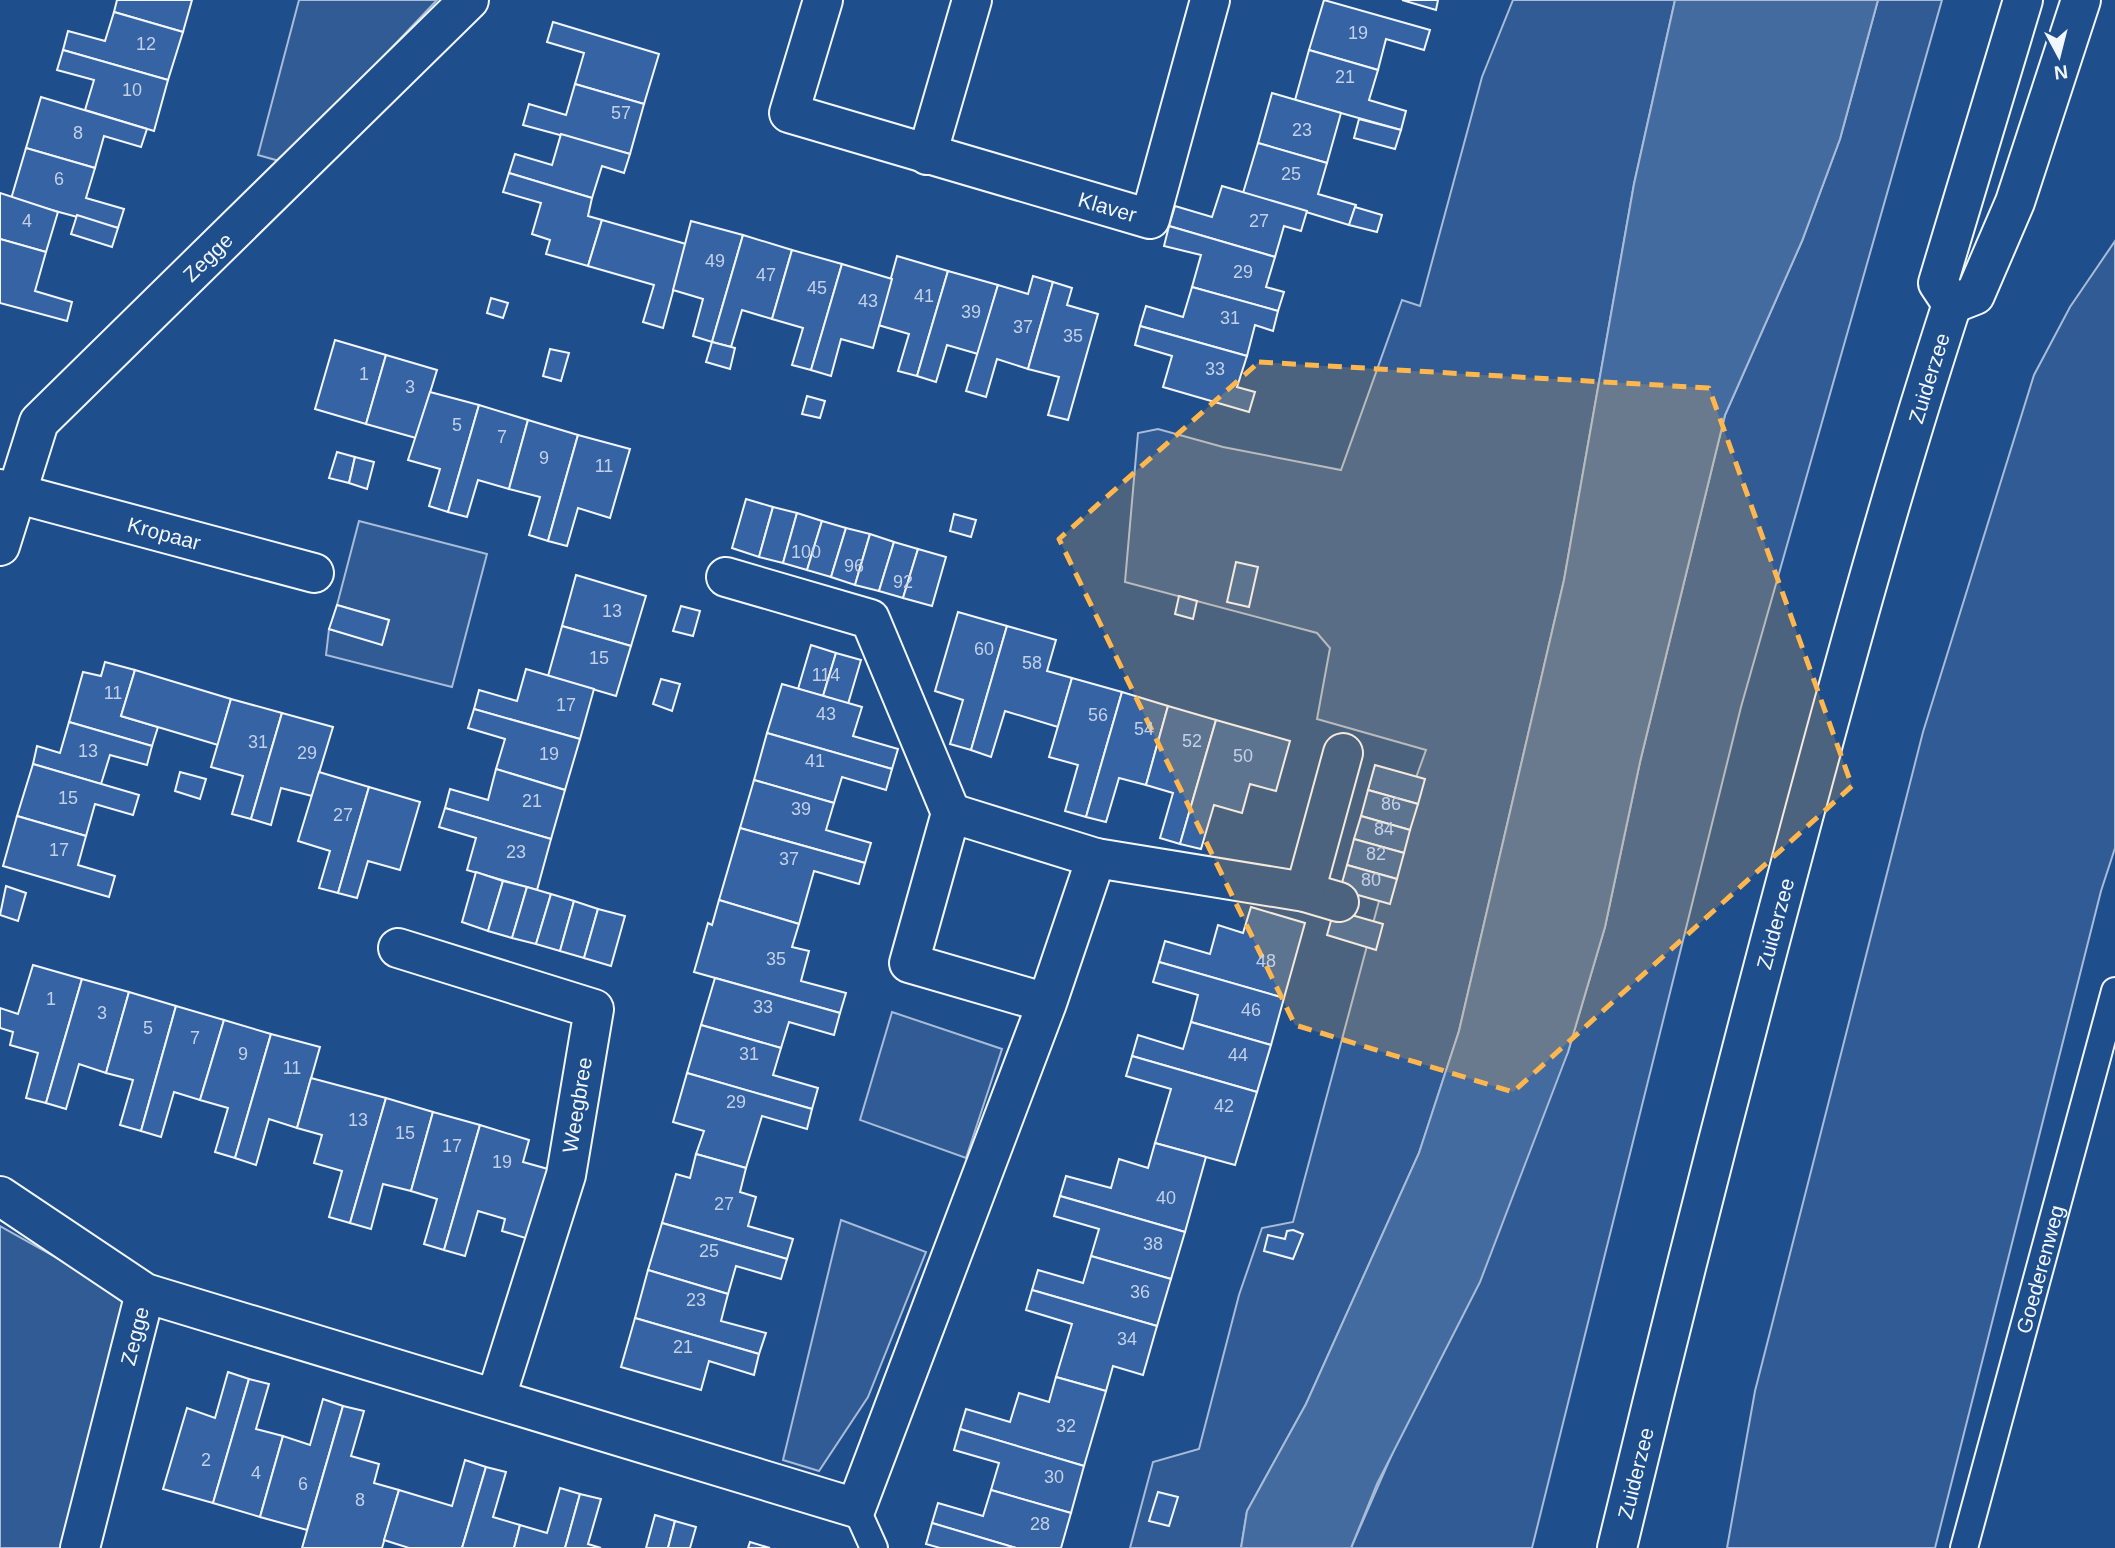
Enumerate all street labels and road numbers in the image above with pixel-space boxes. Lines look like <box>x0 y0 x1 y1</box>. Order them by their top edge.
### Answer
street label: Klaver <box>1076 187 1139 226</box>
street label: Zegge <box>178 228 237 286</box>
street label: Zuiderzee <box>1904 330 1953 426</box>
street label: Kropaar <box>125 512 203 554</box>
street label: Zuiderzee <box>1752 876 1798 972</box>
street label: Weegbree <box>558 1056 596 1154</box>
street label: Goederenweg <box>2011 1202 2068 1336</box>
street label: Zegge <box>116 1304 153 1367</box>
street label: Zuiderzee <box>1613 1425 1657 1521</box>

